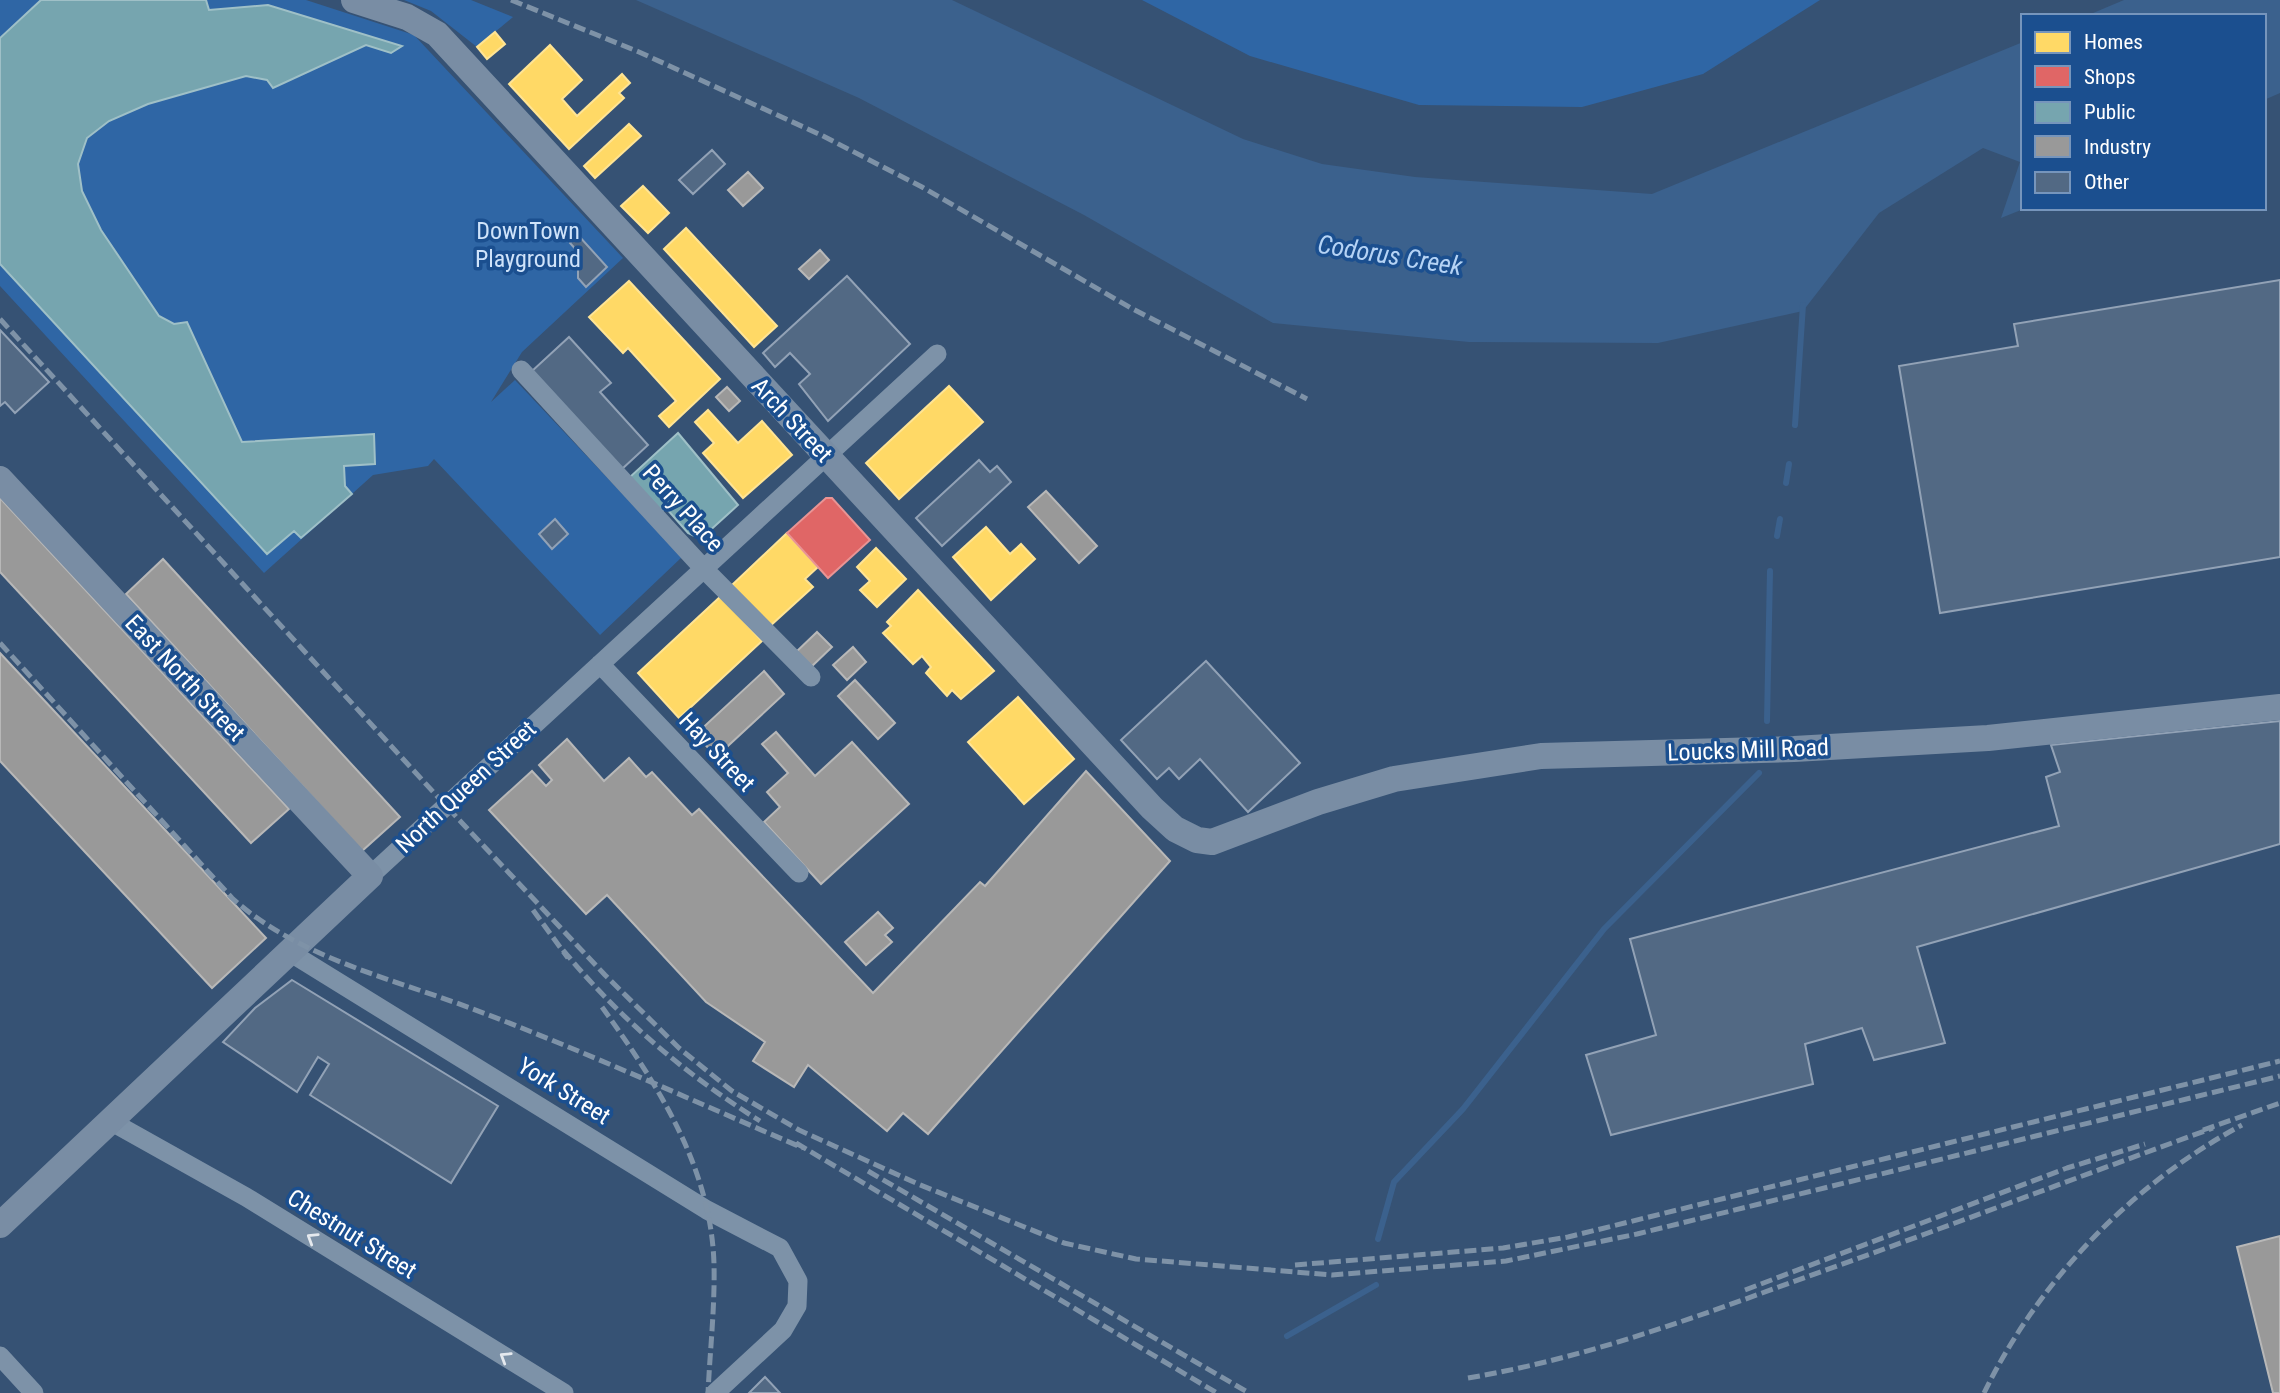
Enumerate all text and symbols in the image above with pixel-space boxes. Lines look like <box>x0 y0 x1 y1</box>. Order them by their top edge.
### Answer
legend <box>2021 14 2266 210</box>
text: Homes <box>2084 30 2143 54</box>
text: Shops <box>2084 65 2136 89</box>
text: Public <box>2084 100 2136 124</box>
text: Industry <box>2084 135 2151 159</box>
text: Other <box>2084 170 2129 194</box>
park label: DownTown Playground <box>475 217 581 273</box>
water label: Codorus Creek <box>1315 229 1465 281</box>
street label: Arch Street <box>746 372 838 468</box>
street label: Perry Place <box>637 459 729 557</box>
street label: East North Street <box>119 609 251 747</box>
street label: Hay Street <box>673 707 761 797</box>
street label: North Queen Street <box>390 715 542 859</box>
street label: Loucks Mill Road <box>1667 733 1829 767</box>
street label: York Street <box>513 1052 615 1130</box>
street label: Chestnut Street <box>282 1183 422 1285</box>
one-way arrow <box>306 1233 319 1246</box>
one-way arrow <box>500 1353 513 1366</box>

